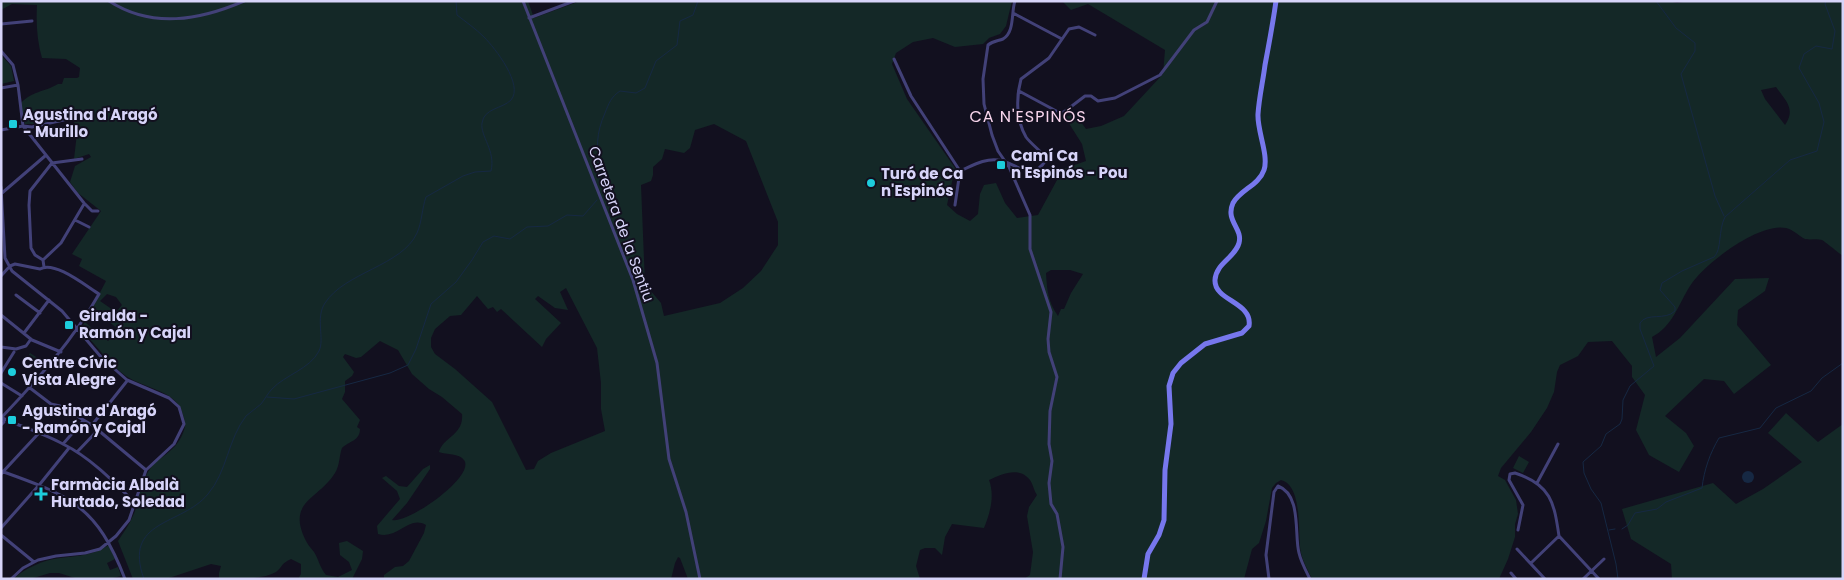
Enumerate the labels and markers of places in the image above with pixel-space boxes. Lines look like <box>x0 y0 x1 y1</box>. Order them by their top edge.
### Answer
place label: Agustina d'Aragó - Murillo <box>23 104 158 142</box>
marker: Agustina d'Aragó - Murillo <box>7 118 19 130</box>
place label: Camí Ca n'Espinós - Pou <box>1011 145 1128 183</box>
marker: Camí Ca n'Espinós - Pou <box>995 159 1007 171</box>
place label: Turó de Ca n'Espinós <box>881 163 963 201</box>
marker: Turó de Ca n'Espinós <box>865 177 877 189</box>
place label: Giralda - Ramón y Cajal <box>79 305 191 343</box>
marker: Giralda - Ramón y Cajal <box>63 319 75 331</box>
place label: Centre Cívic Vista Alegre <box>22 352 117 390</box>
marker: Centre Cívic Vista Alegre <box>6 366 18 378</box>
place label: Agustina d'Aragó - Ramón y Cajal <box>22 400 157 438</box>
marker: Agustina d'Aragó - Ramón y Cajal <box>6 414 18 426</box>
place label: Farmàcia Albalà Hurtado, Soledad <box>51 474 185 512</box>
marker: Farmàcia Albalà Hurtado, Soledad <box>35 488 47 500</box>

